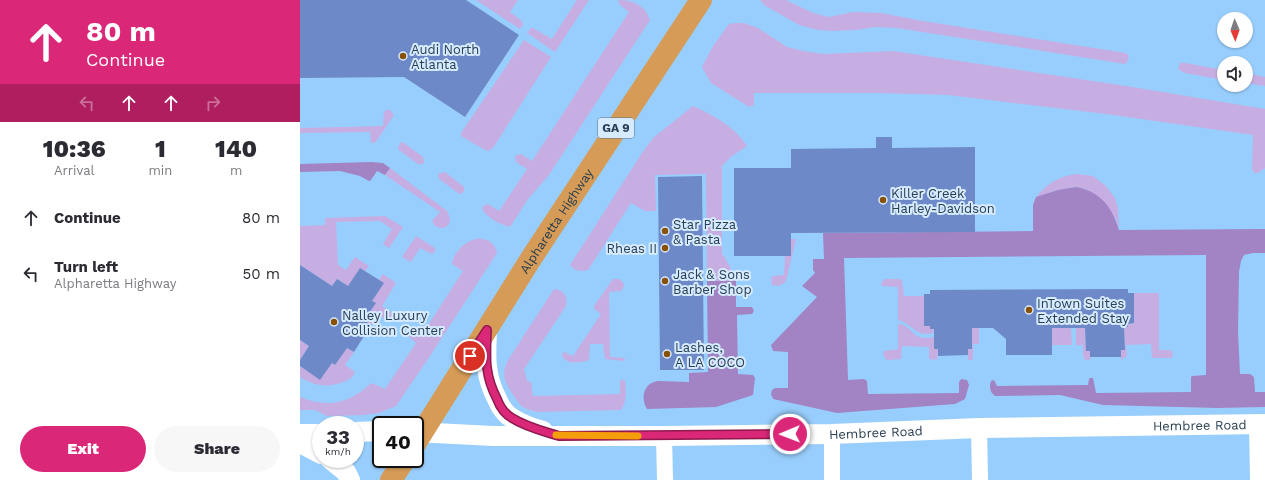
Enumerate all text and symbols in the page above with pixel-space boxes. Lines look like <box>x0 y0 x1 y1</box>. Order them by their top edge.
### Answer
north arrow <box>1217 12 1253 48</box>
map controls <box>1217 12 1253 92</box>
text: 80 m <box>86 15 156 48</box>
icon: ahead <box>20 16 72 68</box>
place label: Audi North Atlanta <box>411 42 479 72</box>
text: Continue <box>86 49 165 70</box>
marker: Audi North Atlanta <box>398 51 408 61</box>
button: sound <box>1217 56 1253 92</box>
icon: left <box>76 92 98 114</box>
icon: ahead <box>118 92 140 114</box>
icon: ahead <box>160 92 182 114</box>
icon: right <box>202 92 224 114</box>
road number: GA 9 <box>598 118 634 138</box>
text: 10:36 <box>43 135 106 163</box>
text: 1 <box>155 135 166 163</box>
text: 140 <box>215 135 257 163</box>
text: Arrival <box>54 163 94 178</box>
text: min <box>148 163 172 178</box>
text: m <box>230 163 242 178</box>
street label: Alpharetta Highway <box>517 165 596 276</box>
place label: Killer Creek Harley-Davidson <box>891 186 995 216</box>
marker: Killer Creek Harley-Davidson <box>878 195 888 205</box>
icon: ahead <box>20 207 42 229</box>
text: Continue <box>54 209 121 227</box>
text: 80 m <box>242 209 280 227</box>
place label: Star Pizza & Pasta <box>673 217 737 247</box>
marker: Star Pizza & Pasta <box>660 226 670 236</box>
place label: Rheas II <box>607 241 657 256</box>
marker: Rheas II <box>660 243 670 253</box>
text: Turn left <box>54 258 118 276</box>
icon: left <box>20 263 42 285</box>
text: 50 m <box>243 265 280 283</box>
place label: Jack & Sons Barber Shop <box>673 267 752 297</box>
text: Alpharetta Highway <box>54 276 176 291</box>
marker: Jack & Sons Barber Shop <box>660 276 670 286</box>
place label: InTown Suites Extended Stay <box>1037 296 1129 326</box>
marker: InTown Suites Extended Stay <box>1024 305 1034 315</box>
place label: Nalley Luxury Collision Center <box>342 308 443 338</box>
marker: Nalley Luxury Collision Center <box>329 317 339 327</box>
pin <box>453 339 487 373</box>
place label: Lashes, A LA COCO <box>675 340 745 370</box>
icon: arrive <box>459 345 481 367</box>
marker: Lashes, A LA COCO <box>662 349 672 359</box>
position arrow <box>769 413 811 455</box>
speed limit sign: 40 <box>372 416 424 468</box>
street label: Hembree Road <box>1153 417 1247 434</box>
street label: Hembree Road <box>829 423 923 442</box>
text: 33 <box>326 425 350 449</box>
button: Exit <box>20 426 146 472</box>
button: Share <box>154 426 280 472</box>
text: km/h <box>325 446 351 457</box>

